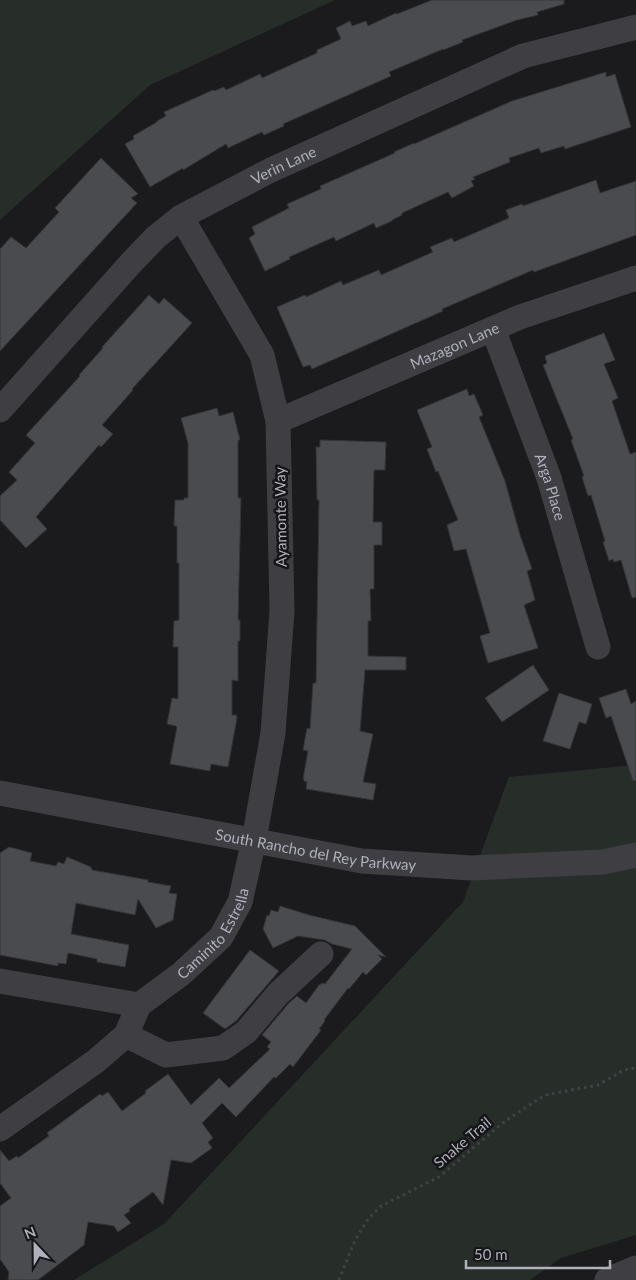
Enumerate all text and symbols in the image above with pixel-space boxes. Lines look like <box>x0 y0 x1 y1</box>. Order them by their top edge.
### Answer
street label: Verin Lane <box>248 142 319 188</box>
street label: Mazagon Lane <box>407 318 502 372</box>
street label: Arga Place <box>531 451 570 522</box>
street label: Ayamonte Way <box>270 466 290 567</box>
street label: South Rancho del Rey Parkway <box>214 825 417 873</box>
street label: Caminito Estrella <box>173 886 252 983</box>
street label: Snake Trail <box>430 1113 494 1171</box>
north arrow <box>10 1220 60 1270</box>
text: N <box>22 1223 38 1242</box>
scale bar <box>466 1238 610 1270</box>
text: 50 m <box>474 1245 508 1263</box>

